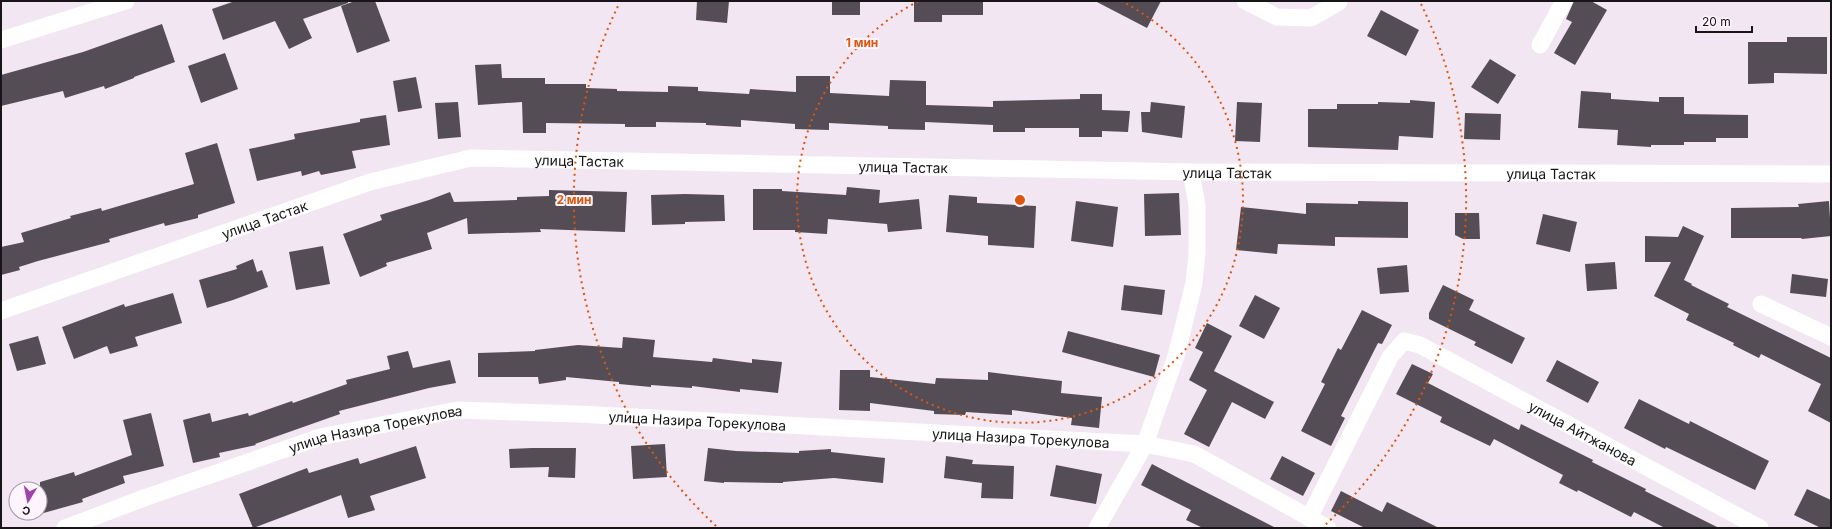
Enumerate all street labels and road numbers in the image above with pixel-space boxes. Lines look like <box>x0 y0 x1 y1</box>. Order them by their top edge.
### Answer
street label: улица Тастак <box>534 151 625 169</box>
street label: улица Тастак <box>858 157 949 176</box>
street label: улица Тастак <box>1182 163 1272 181</box>
street label: улица Тастак <box>1506 164 1596 182</box>
street label: улица Тастак <box>219 196 310 242</box>
street label: улица Айтжанова <box>1526 397 1640 469</box>
street label: улица Назира Торекулова <box>286 401 463 456</box>
street label: улица Назира Торекулова <box>608 407 787 434</box>
street label: улица Назира Торекулова <box>932 424 1110 451</box>

